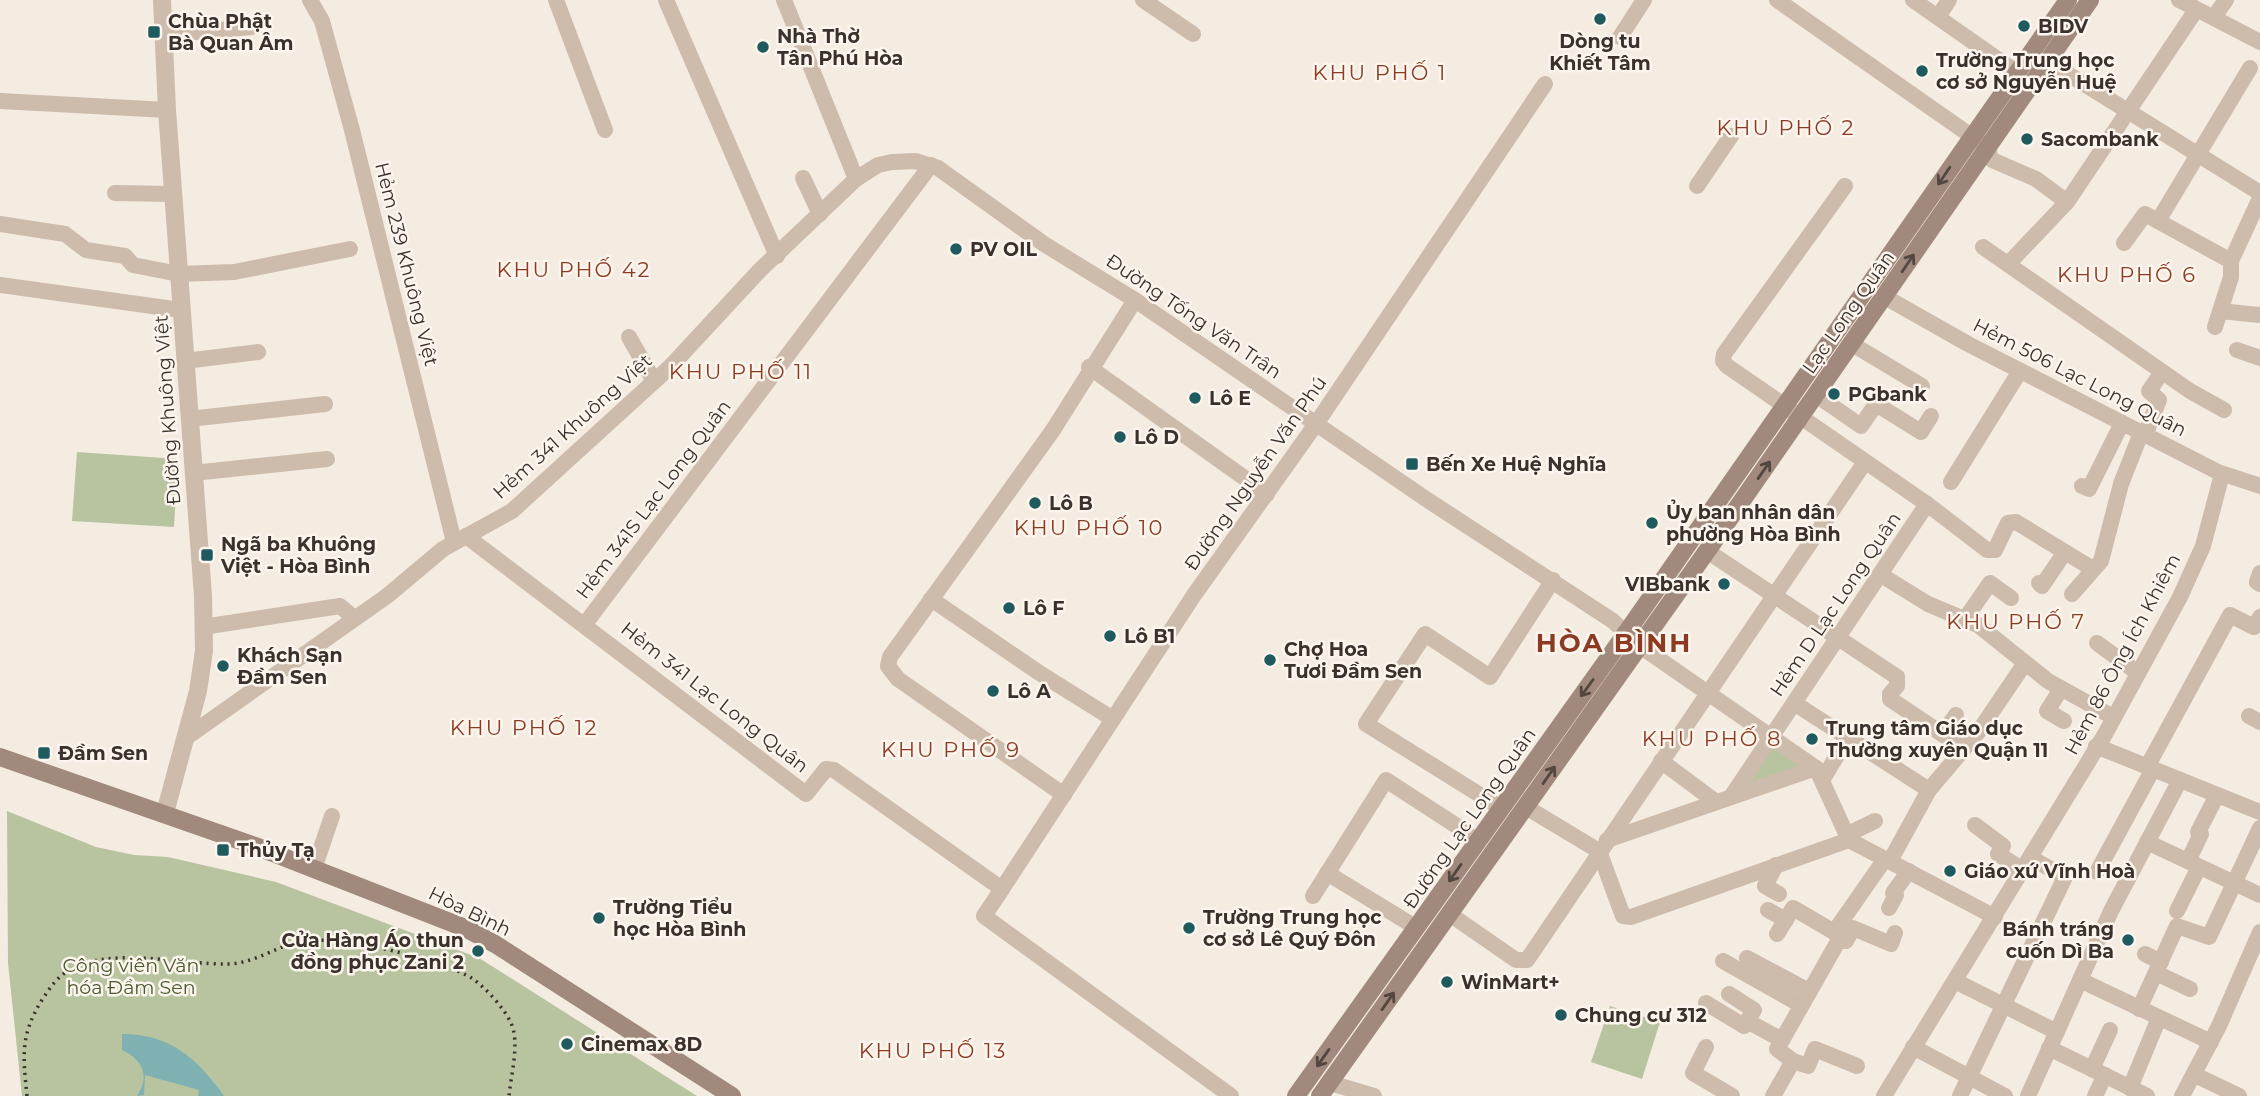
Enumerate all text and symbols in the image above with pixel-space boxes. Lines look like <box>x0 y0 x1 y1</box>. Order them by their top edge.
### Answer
place label: Chùa Phật Bà Quan Âm <box>168 10 293 55</box>
marker: Dòng tu Khiết Tâm <box>1592 11 1608 27</box>
place label: BIDV <box>2038 15 2089 38</box>
marker: BIDV <box>2016 18 2032 34</box>
marker: Chùa Phật Bà Quan Âm <box>146 24 162 40</box>
place label: Nhà Thờ Tân Phú Hòa <box>777 25 903 70</box>
place label: Dòng tu Khiết Tâm <box>1549 30 1651 75</box>
marker: Nhà Thờ Tân Phú Hòa <box>755 39 771 55</box>
place label: Trường Trung học cơ sở Nguyễn Huệ <box>1936 49 2117 94</box>
district label: KHU PHỐ 1 <box>1313 60 1447 85</box>
marker: Trường Trung học cơ sở Nguyễn Huệ <box>1914 63 1930 79</box>
district label: KHU PHỐ 2 <box>1716 115 1856 140</box>
place label: Sacombank <box>2041 128 2159 151</box>
marker: Sacombank <box>2019 131 2035 147</box>
street label: Hẻm 239 Khuông Việt <box>370 160 443 369</box>
one-way arrow <box>1937 166 1951 185</box>
place label: PV OIL <box>970 238 1037 261</box>
marker: PV OIL <box>948 241 964 257</box>
street label: Lạc Long Quân <box>1798 246 1899 378</box>
street label: Đường Tống Văn Trân <box>1102 249 1286 384</box>
one-way arrow <box>1901 254 1915 273</box>
district label: KHU PHỐ 42 <box>497 257 651 282</box>
district label: KHU PHỐ 6 <box>2057 262 2197 287</box>
street label: Hẻm 506 Lạc Long Quân <box>1969 313 2190 441</box>
street label: Đường Khuông Việt <box>149 314 186 506</box>
street label: Hẻm 341 Khuông Việt <box>488 349 657 504</box>
district label: KHU PHỐ 11 <box>669 359 813 384</box>
street label: Đường Nguyễn Văn Phú <box>1179 372 1331 575</box>
place label: PGbank <box>1848 383 1927 406</box>
marker: PGbank <box>1826 386 1842 402</box>
place label: Lô E <box>1209 387 1251 410</box>
marker: Lô E <box>1187 390 1203 406</box>
street label: Hẻm 341S Lạc Long Quân <box>571 395 736 603</box>
place label: Lô D <box>1134 426 1179 449</box>
marker: Lô D <box>1112 429 1128 445</box>
place label: Bến Xe Huệ Nghĩa <box>1426 453 1606 476</box>
marker: Bến Xe Huệ Nghĩa <box>1404 456 1420 472</box>
one-way arrow <box>1757 461 1771 480</box>
place label: Lô B <box>1049 492 1093 515</box>
marker: Lô B <box>1027 495 1043 511</box>
place label: Ủy ban nhân dân phường Hòa Bình <box>1666 499 1841 546</box>
street label: Hẻm D Lạc Long Quân <box>1765 508 1906 701</box>
district label: KHU PHỐ 10 <box>1014 515 1164 540</box>
marker: Ủy ban nhân dân phường Hòa Bình <box>1644 515 1660 531</box>
place label: Ngã ba Khuông Việt - Hòa Bình <box>220 533 376 578</box>
marker: Ngã ba Khuông Việt - Hòa Bình <box>199 547 215 563</box>
street label: Hẻm 86 Ông Ích Khiêm <box>2060 550 2185 759</box>
place label: VIBbank <box>1624 573 1711 596</box>
marker: VIBbank <box>1716 576 1732 592</box>
place label: Lô F <box>1023 597 1064 620</box>
marker: Lô F <box>1001 600 1017 616</box>
district label: KHU PHỐ 7 <box>1946 609 2086 634</box>
street label: Hẻm 341 Lạc Long Quân <box>616 617 813 778</box>
place label: Lô B1 <box>1124 625 1175 648</box>
district label: HÒA BÌNH <box>1536 627 1692 659</box>
marker: Lô B1 <box>1102 628 1118 644</box>
place label: Chợ Hoa Tươi Đầm Sen <box>1284 638 1422 683</box>
place label: Khách Sạn Đầm Sen <box>237 644 343 689</box>
marker: Chợ Hoa Tươi Đầm Sen <box>1262 652 1278 668</box>
marker: Khách Sạn Đầm Sen <box>215 658 231 674</box>
one-way arrow <box>1580 678 1595 697</box>
place label: Lô A <box>1007 680 1051 703</box>
marker: Lô A <box>985 683 1001 699</box>
district label: KHU PHỐ 12 <box>450 715 598 740</box>
place label: Trung tâm Giáo dục Thường xuyên Quận 11 <box>1826 717 2048 762</box>
street label: Đường Lạc Long Quân <box>1398 723 1541 913</box>
district label: KHU PHỐ 8 <box>1642 726 1782 751</box>
marker: Trung tâm Giáo dục Thường xuyên Quận 11 <box>1804 731 1820 747</box>
district label: KHU PHỐ 9 <box>881 737 1021 762</box>
place label: Đầm Sen <box>58 742 148 765</box>
marker: Đầm Sen <box>36 745 52 761</box>
one-way arrow <box>1542 766 1556 786</box>
place label: Thủy Tạ <box>237 839 315 862</box>
marker: Thủy Tạ <box>215 842 231 858</box>
place label: Giáo xứ Vĩnh Hoà <box>1964 860 2135 883</box>
one-way arrow <box>1448 863 1463 882</box>
marker: Giáo xứ Vĩnh Hoà <box>1942 863 1958 879</box>
street label: Hòa Bình <box>425 882 515 941</box>
place label: Trường Tiểu học Hòa Bình <box>613 896 747 941</box>
place label: Trường Trung học cơ sở Lê Quý Đôn <box>1203 906 1382 951</box>
marker: Trường Tiểu học Hòa Bình <box>591 910 607 926</box>
place label: Bánh tráng cuốn Dì Ba <box>2002 918 2114 963</box>
marker: Trường Trung học cơ sở Lê Quý Đôn <box>1181 920 1197 936</box>
place label: Cửa Hàng Áo thun đồng phục Zani 2 <box>281 929 464 974</box>
marker: Bánh tráng cuốn Dì Ba <box>2120 932 2136 948</box>
marker: Cửa Hàng Áo thun đồng phục Zani 2 <box>470 943 486 959</box>
park label: Công viên Văn hóa Đầm Sen <box>63 954 199 999</box>
place label: WinMart+ <box>1461 971 1560 994</box>
marker: WinMart+ <box>1439 974 1455 990</box>
one-way arrow <box>1381 992 1396 1011</box>
place label: Chung cư 312 <box>1575 1004 1707 1027</box>
marker: Chung cư 312 <box>1553 1007 1569 1023</box>
place label: Cinemax 8D <box>581 1033 702 1056</box>
marker: Cinemax 8D <box>559 1036 575 1052</box>
district label: KHU PHỐ 13 <box>859 1038 1007 1063</box>
one-way arrow <box>1316 1048 1330 1067</box>

